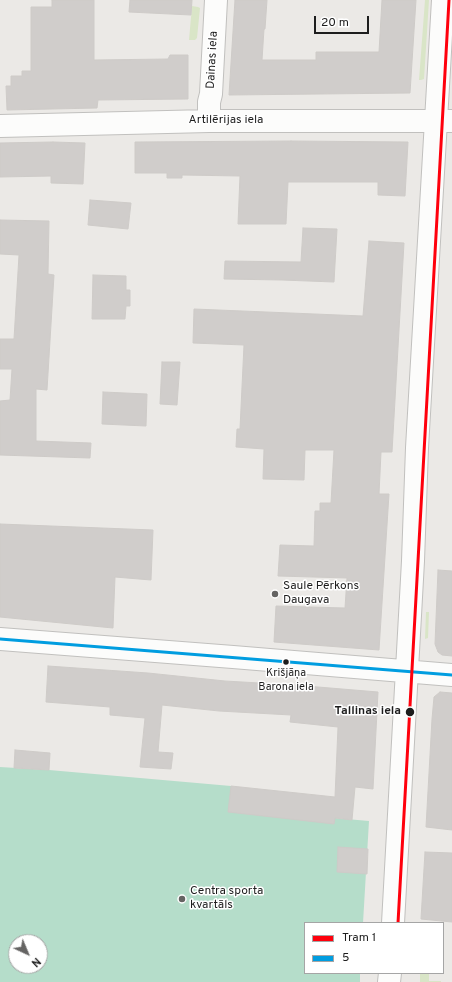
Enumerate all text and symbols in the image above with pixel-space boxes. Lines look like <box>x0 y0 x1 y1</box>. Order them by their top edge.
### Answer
scale bar <box>316 8 371 34</box>
text: 20 m <box>321 15 349 31</box>
street label: Dainas iela <box>204 31 222 89</box>
street label: Artilērijas iela <box>189 114 263 128</box>
place label: Saule Pērkons Daugava <box>283 580 359 608</box>
marker: Saule Pērkons Daugava <box>270 589 280 599</box>
marker: Krišjāņa Barona iela <box>281 657 291 667</box>
place label: Krišjāņa Barona iela <box>258 667 314 693</box>
place label: Tallinas iela <box>335 705 401 719</box>
marker: Tallinas iela <box>404 706 416 718</box>
place label: Centra sporta kvartāls <box>190 885 263 913</box>
marker: Centra sporta kvartāls <box>177 894 187 904</box>
legend <box>304 922 444 974</box>
text: Tram 1 <box>342 930 376 946</box>
north arrow <box>8 934 48 974</box>
text: 5 <box>342 950 349 966</box>
text: N <box>28 954 43 970</box>

